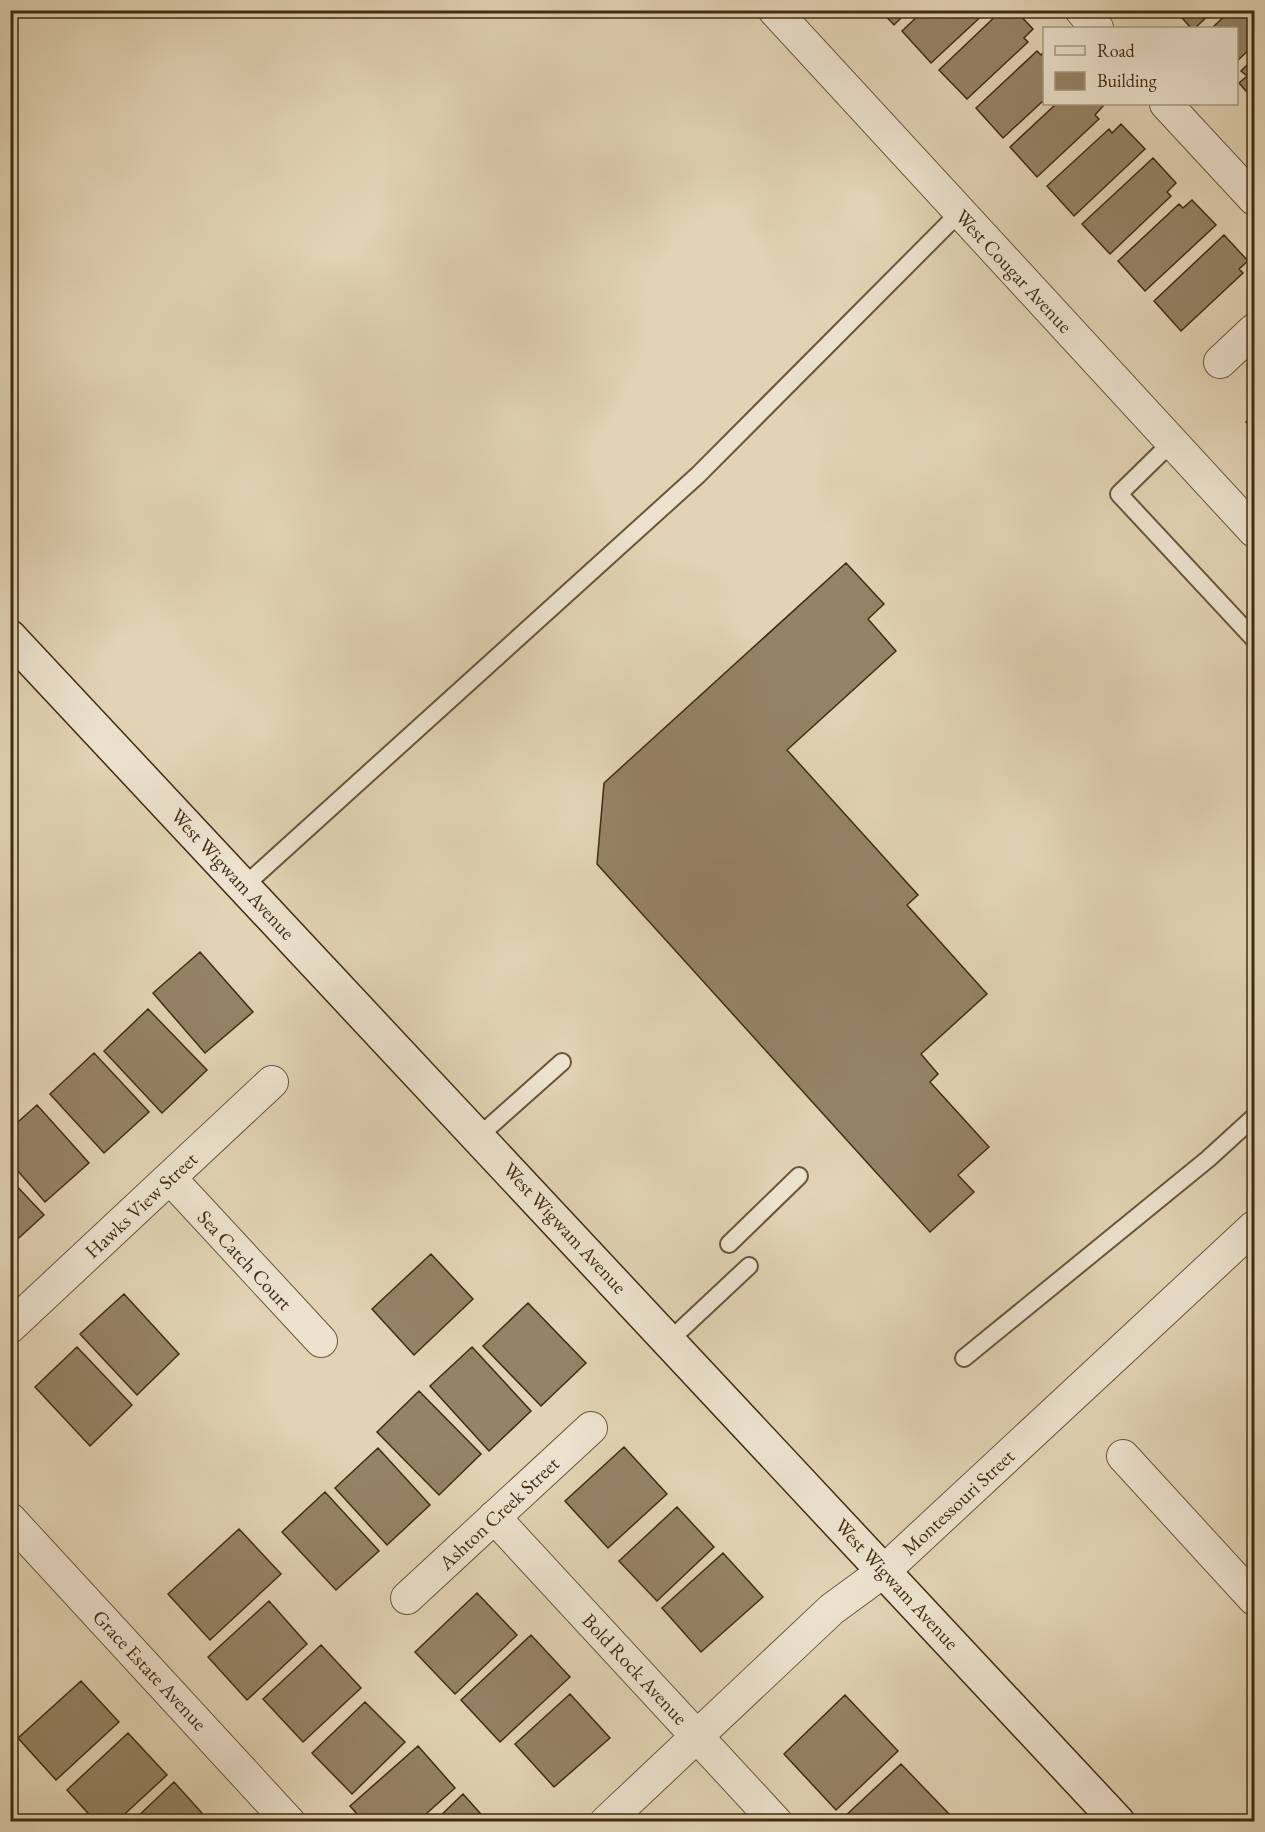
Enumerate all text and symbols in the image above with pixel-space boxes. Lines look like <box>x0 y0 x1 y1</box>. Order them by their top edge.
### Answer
legend <box>1043 27 1238 105</box>
text: Road <box>1097 39 1136 62</box>
text: Building <box>1097 69 1157 92</box>
street label: West Cougar Avenue <box>950 204 1078 339</box>
street label: West Wigwam Avenue <box>165 803 301 945</box>
street label: Hawks View Street <box>79 1146 203 1264</box>
street label: West Wigwam Avenue <box>497 1157 633 1299</box>
street label: Sea Catch Court <box>192 1204 298 1316</box>
street label: Montessouri Street <box>896 1443 1020 1561</box>
street label: Ashton Creek Street <box>433 1450 565 1576</box>
street label: West Wigwam Avenue <box>829 1513 965 1655</box>
street label: Grace Estate Avenue <box>87 1604 213 1736</box>
street label: Bold Rock Avenue <box>577 1608 694 1730</box>

